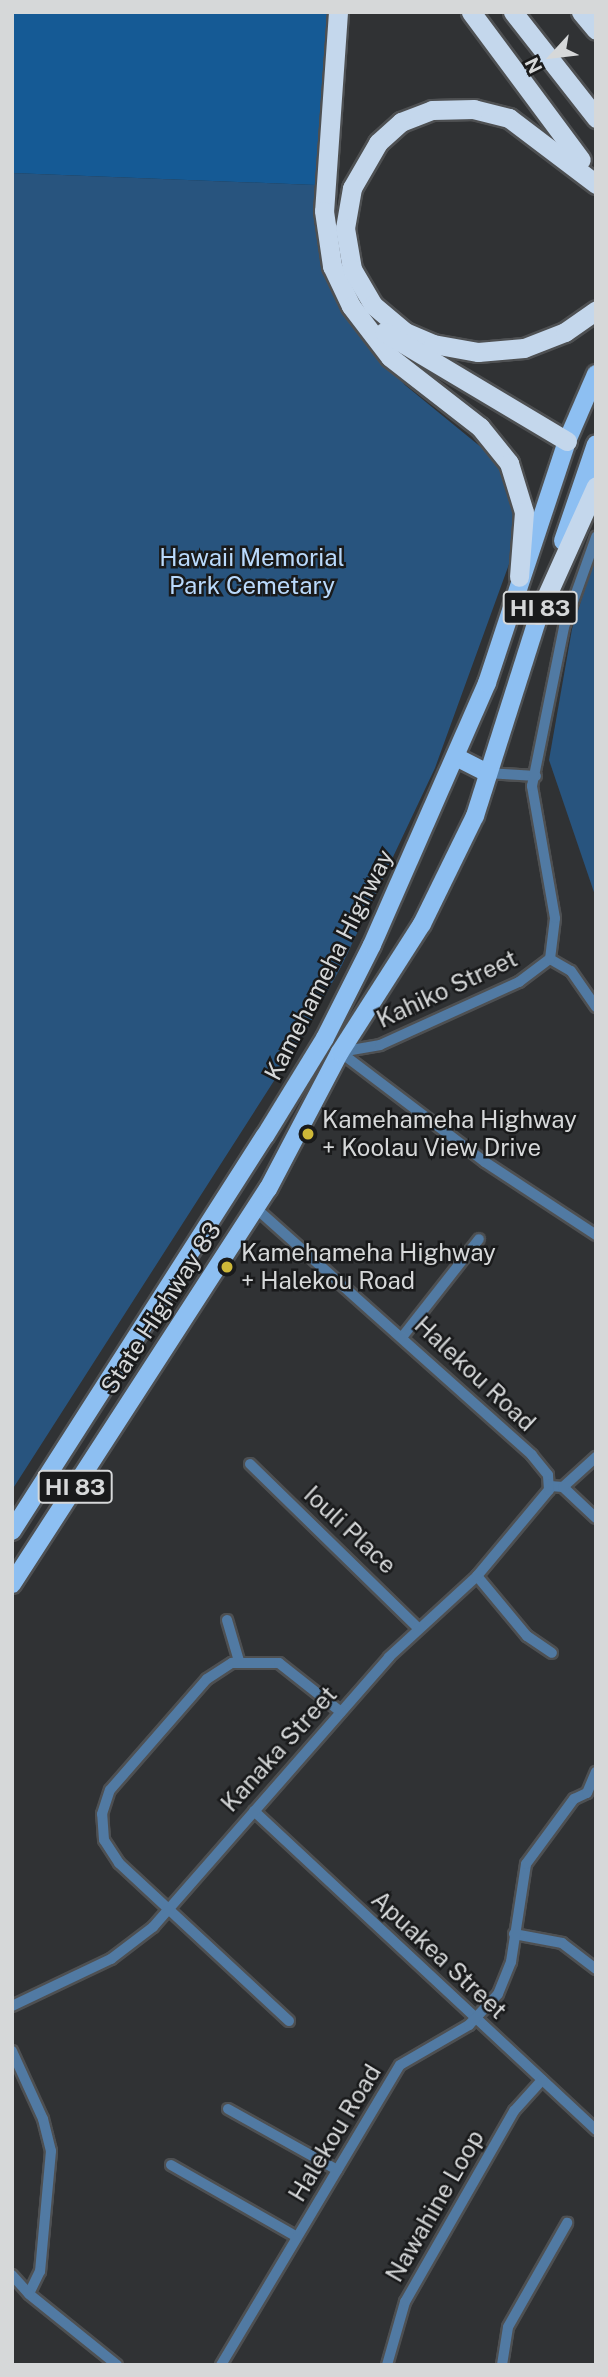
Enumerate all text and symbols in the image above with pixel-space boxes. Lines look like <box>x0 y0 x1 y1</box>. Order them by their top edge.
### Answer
north arrow <box>517 21 587 91</box>
text: N <box>520 54 546 77</box>
park label: Hawaii Memorial Park Cemetary <box>159 544 345 600</box>
road number: HI 83 <box>502 588 578 628</box>
street label: Kamehameha Highway <box>258 845 400 1085</box>
street label: Kahiko Street <box>372 944 522 1034</box>
place label: Kamehameha Highway + Koolau View Drive <box>322 1106 577 1162</box>
marker: Kamehameha Highway + Koolau View Drive <box>300 1126 316 1142</box>
street label: State Highway 83 <box>95 1217 227 1399</box>
place label: Kamehameha Highway + Halekou Road <box>241 1239 496 1295</box>
marker: Kamehameha Highway + Halekou Road <box>219 1259 235 1275</box>
street label: Halekou Road <box>409 1311 541 1437</box>
road number: HI 83 <box>36 1468 114 1506</box>
street label: Iouli Place <box>298 1480 402 1580</box>
street label: Kanaka Street <box>215 1680 343 1818</box>
street label: Apuakea Street <box>366 1885 512 2025</box>
street label: Halekou Road <box>283 2059 387 2207</box>
street label: Nawahine Loop <box>380 2125 490 2287</box>

